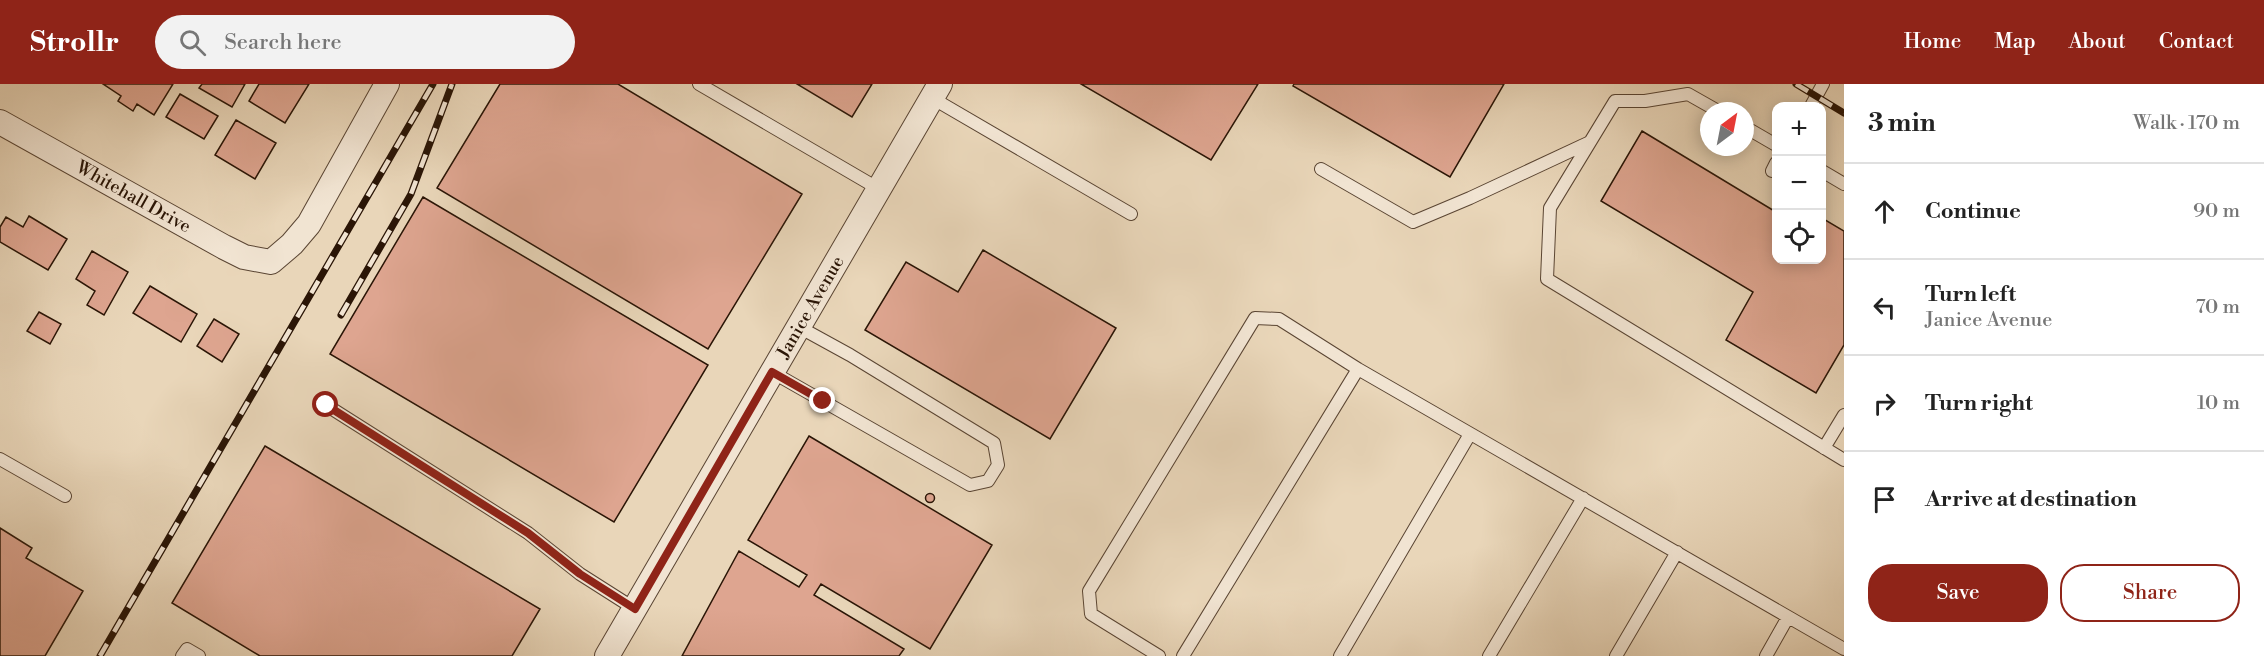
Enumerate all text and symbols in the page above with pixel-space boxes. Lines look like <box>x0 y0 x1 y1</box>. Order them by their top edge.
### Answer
search box <box>155 15 575 69</box>
text: Strollr <box>30 25 119 60</box>
icon: search <box>176 26 209 59</box>
text: Search here <box>224 29 342 56</box>
text: Home <box>1904 29 1961 55</box>
text: Map <box>1994 29 2036 55</box>
text: About <box>2069 29 2126 55</box>
text: Contact <box>2159 29 2234 55</box>
north arrow <box>1700 102 1754 156</box>
map controls <box>1772 102 1826 264</box>
button: + <box>1772 102 1826 156</box>
text: 3 min <box>1868 107 1936 139</box>
text: Walk · 170 m <box>2133 111 2240 136</box>
street label: Whitehall Drive <box>71 155 195 238</box>
button: − <box>1772 156 1826 210</box>
icon: ahead <box>1868 195 1901 228</box>
text: Continue <box>1925 198 2021 225</box>
text: 90 m <box>2193 199 2240 224</box>
button: locate <box>1772 210 1826 264</box>
street label: Janice Avenue <box>771 252 849 363</box>
text: Turn left <box>1925 281 2016 308</box>
icon: left <box>1868 291 1901 324</box>
text: 70 m <box>2196 295 2240 320</box>
text: Janice Avenue <box>1925 308 2052 333</box>
route end <box>809 387 835 413</box>
icon: right <box>1868 387 1901 420</box>
text: Turn right <box>1925 390 2033 417</box>
route start <box>312 391 338 417</box>
text: 10 m <box>2197 391 2240 416</box>
icon: arrive <box>1868 483 1901 516</box>
text: Arrive at destination <box>1925 486 2137 513</box>
button: Save <box>1868 564 2048 622</box>
button: Share <box>2060 564 2240 622</box>

